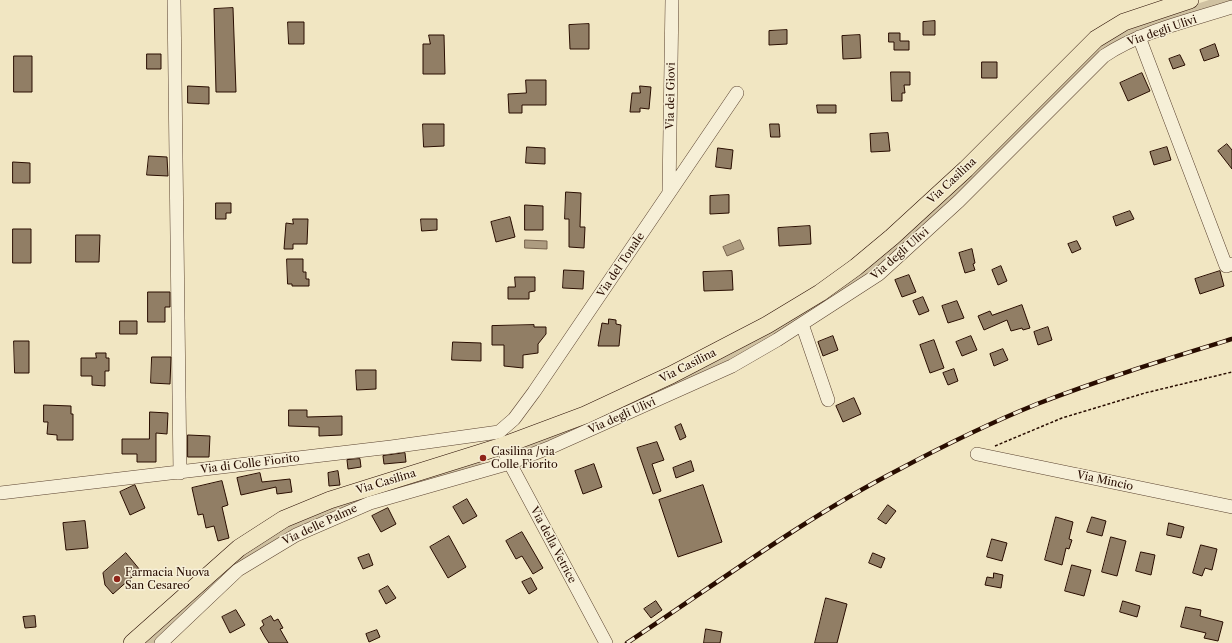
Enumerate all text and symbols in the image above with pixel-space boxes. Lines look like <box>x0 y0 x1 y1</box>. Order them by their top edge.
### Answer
street label: Via degli Ulivi <box>1126 13 1198 49</box>
street label: Via dei Giovi <box>664 62 678 130</box>
street label: Via Casilina <box>925 155 979 207</box>
street label: Via degli Ulivi <box>868 225 932 283</box>
street label: Via del Tonale <box>595 230 647 300</box>
street label: Via Casilina <box>657 346 719 386</box>
street label: Via degli Ulivi <box>586 395 658 437</box>
place label: Casilina /via Colle Fiorito <box>491 445 558 471</box>
street label: Via di Colle Fiorito <box>200 451 300 477</box>
marker: Casilina /via Colle Fiorito <box>478 453 488 463</box>
street label: Via Casilina <box>355 467 417 497</box>
street label: Via Mincio <box>1076 469 1134 493</box>
street label: Via delle Palme <box>280 502 360 548</box>
street label: Via della Vetrice <box>527 504 579 586</box>
place label: Farmacia Nuova San Cesareo <box>125 566 210 592</box>
marker: Farmacia Nuova San Cesareo <box>112 574 122 584</box>

